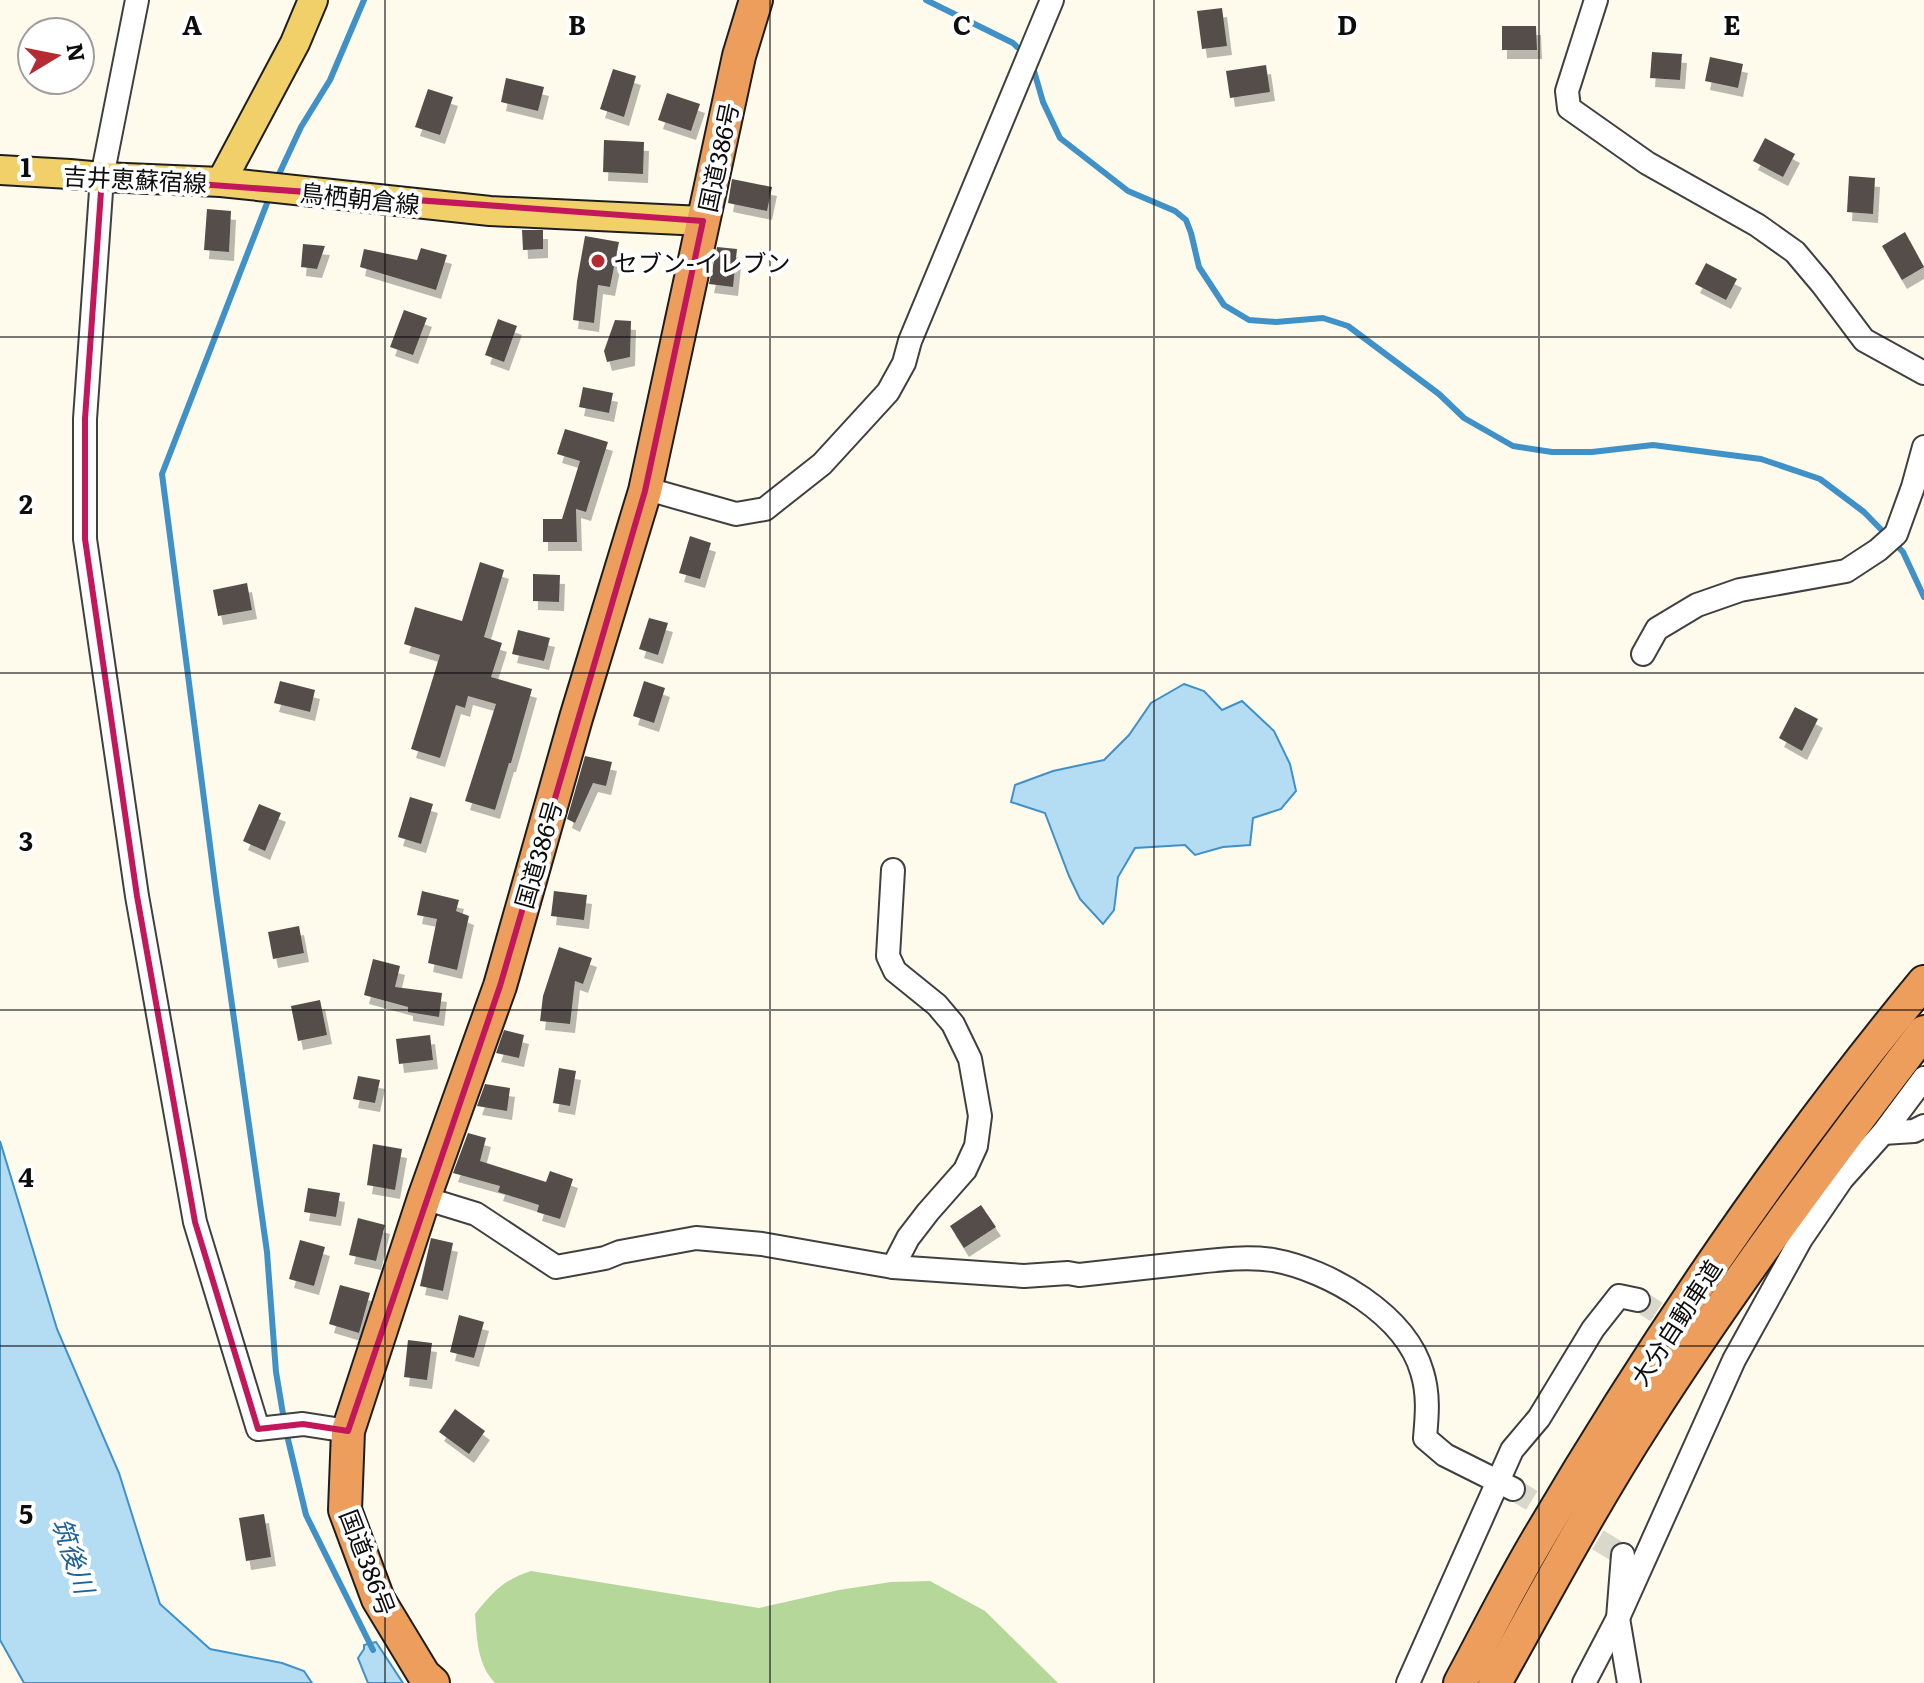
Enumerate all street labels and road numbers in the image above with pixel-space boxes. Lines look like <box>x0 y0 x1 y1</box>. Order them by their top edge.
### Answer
street label: 国道386号 <box>688 99 746 215</box>
street label: 吉井恵蘇宿線 <box>62 157 208 199</box>
street label: 鳥栖朝倉線 <box>298 173 422 221</box>
street label: 国道386号 <box>505 796 569 912</box>
street label: 大分自動車道 <box>1621 1252 1729 1392</box>
street label: 国道386号 <box>333 1504 405 1620</box>

